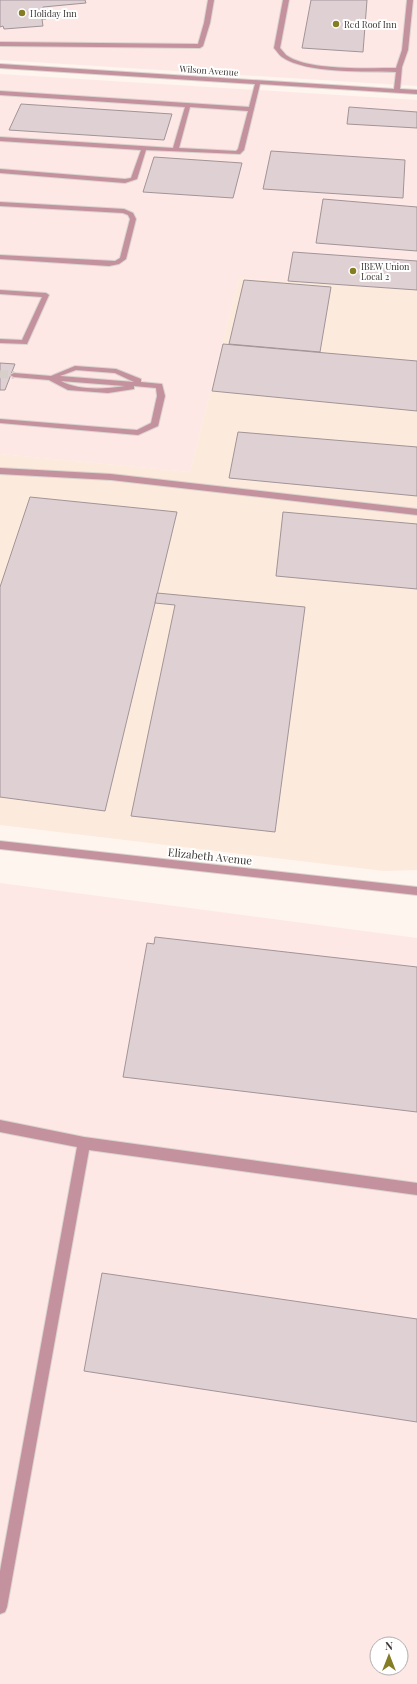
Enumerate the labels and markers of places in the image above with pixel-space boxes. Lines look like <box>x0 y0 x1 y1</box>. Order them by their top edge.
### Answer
place label: Holiday Inn <box>30 7 77 19</box>
marker: Holiday Inn <box>17 8 27 18</box>
place label: Red Roof Inn <box>344 18 397 30</box>
marker: Red Roof Inn <box>331 19 341 29</box>
place label: IBEW Union Local 2 <box>361 260 410 282</box>
marker: IBEW Union Local 2 <box>348 266 358 276</box>

